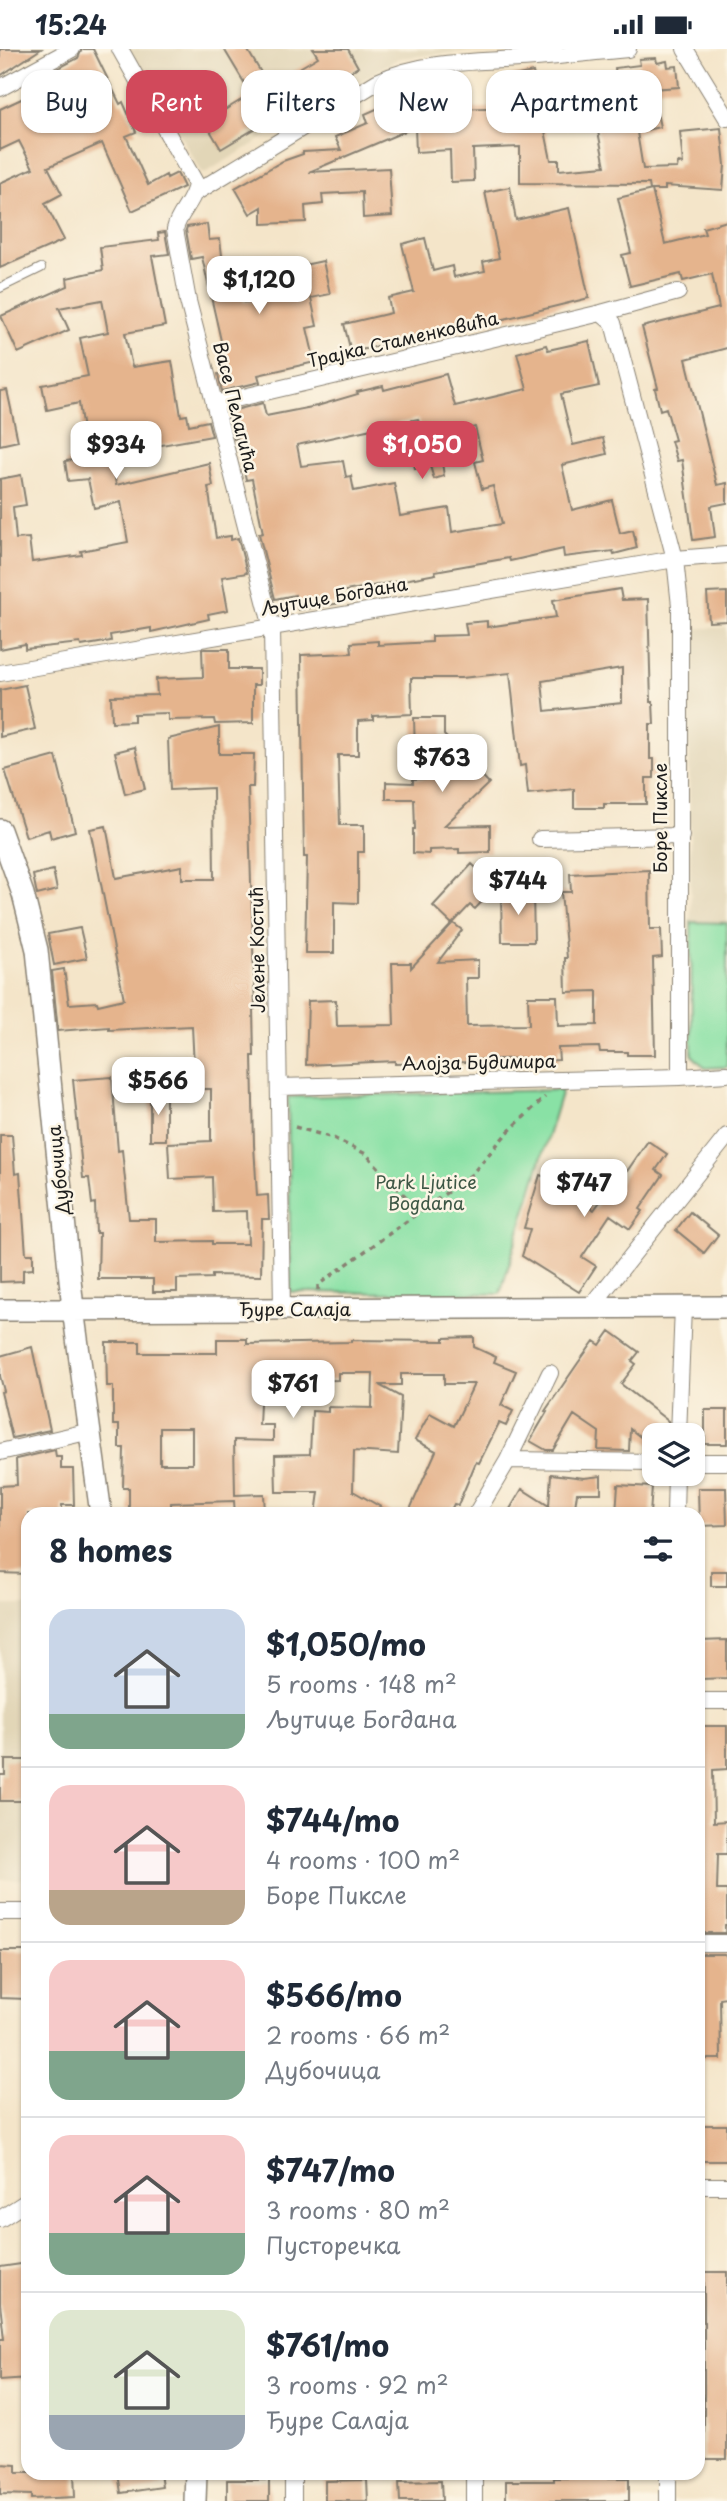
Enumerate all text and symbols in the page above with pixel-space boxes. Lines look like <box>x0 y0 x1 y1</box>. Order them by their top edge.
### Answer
text: 15:24 <box>35 5 107 44</box>
chip: Buy <box>21 70 112 133</box>
chip: Rent <box>126 70 227 133</box>
chip: Filters <box>241 70 360 133</box>
chip: New <box>374 70 472 133</box>
chip: Apartment <box>486 70 662 133</box>
pin: $1,120 <box>202 257 316 316</box>
text: $1,120 <box>223 261 295 296</box>
street label: Трајка Стаменковића <box>305 303 501 374</box>
street label: Васе Пелагића <box>207 339 266 475</box>
pin: $934 <box>75 421 157 481</box>
pin: $1,050 <box>365 421 479 481</box>
text: $934 <box>87 426 145 461</box>
text: $1,050 <box>382 426 462 461</box>
street label: Љутице Богдана <box>258 569 410 622</box>
pin: $763 <box>401 735 483 794</box>
text: $763 <box>413 739 471 774</box>
street label: Боре Пиксле <box>646 763 673 873</box>
pin: $744 <box>477 857 559 917</box>
text: $744 <box>489 862 547 897</box>
street label: Јелене Костић <box>242 887 271 1013</box>
street label: Алојза Будимира <box>402 1047 557 1076</box>
pin: $566 <box>117 1058 199 1117</box>
text: $566 <box>128 1062 188 1097</box>
street label: Дубочица <box>39 1124 76 1217</box>
pin: $747 <box>543 1159 625 1219</box>
text: $747 <box>556 1164 612 1199</box>
park label: Park Ljutice Bogdana <box>375 1168 477 1216</box>
street label: Ђуре Салаја <box>239 1295 352 1322</box>
pin: $761 <box>252 1361 334 1420</box>
text: $761 <box>268 1365 318 1400</box>
map controls <box>642 1423 705 1486</box>
button: layers <box>642 1423 705 1486</box>
text: 8 homes <box>49 1527 172 1572</box>
icon: filters <box>639 1530 677 1568</box>
text: $1,050/mo <box>266 1621 426 1666</box>
icon: home <box>105 1637 189 1721</box>
text: 5 rooms · 148 m² <box>266 1666 457 1701</box>
text: Љутице Богдана <box>266 1701 457 1736</box>
text: $744/mo <box>266 1797 399 1842</box>
icon: home <box>105 1813 189 1897</box>
text: 4 rooms · 100 m² <box>266 1842 460 1877</box>
text: Боре Пиксле <box>266 1877 407 1912</box>
text: $566/mo <box>266 1972 402 2017</box>
icon: home <box>105 1988 189 2072</box>
text: 2 rooms · 66 m² <box>266 2017 450 2052</box>
text: Дубочица <box>266 2052 380 2087</box>
text: $747/mo <box>266 2147 395 2192</box>
icon: home <box>105 2163 189 2247</box>
text: 3 rooms · 80 m² <box>266 2192 450 2227</box>
text: Пусторечка <box>266 2227 401 2262</box>
text: $761/mo <box>266 2322 389 2367</box>
icon: home <box>105 2338 189 2422</box>
text: 3 rooms · 92 m² <box>266 2367 449 2402</box>
text: Ђуре Салаја <box>266 2402 409 2437</box>

